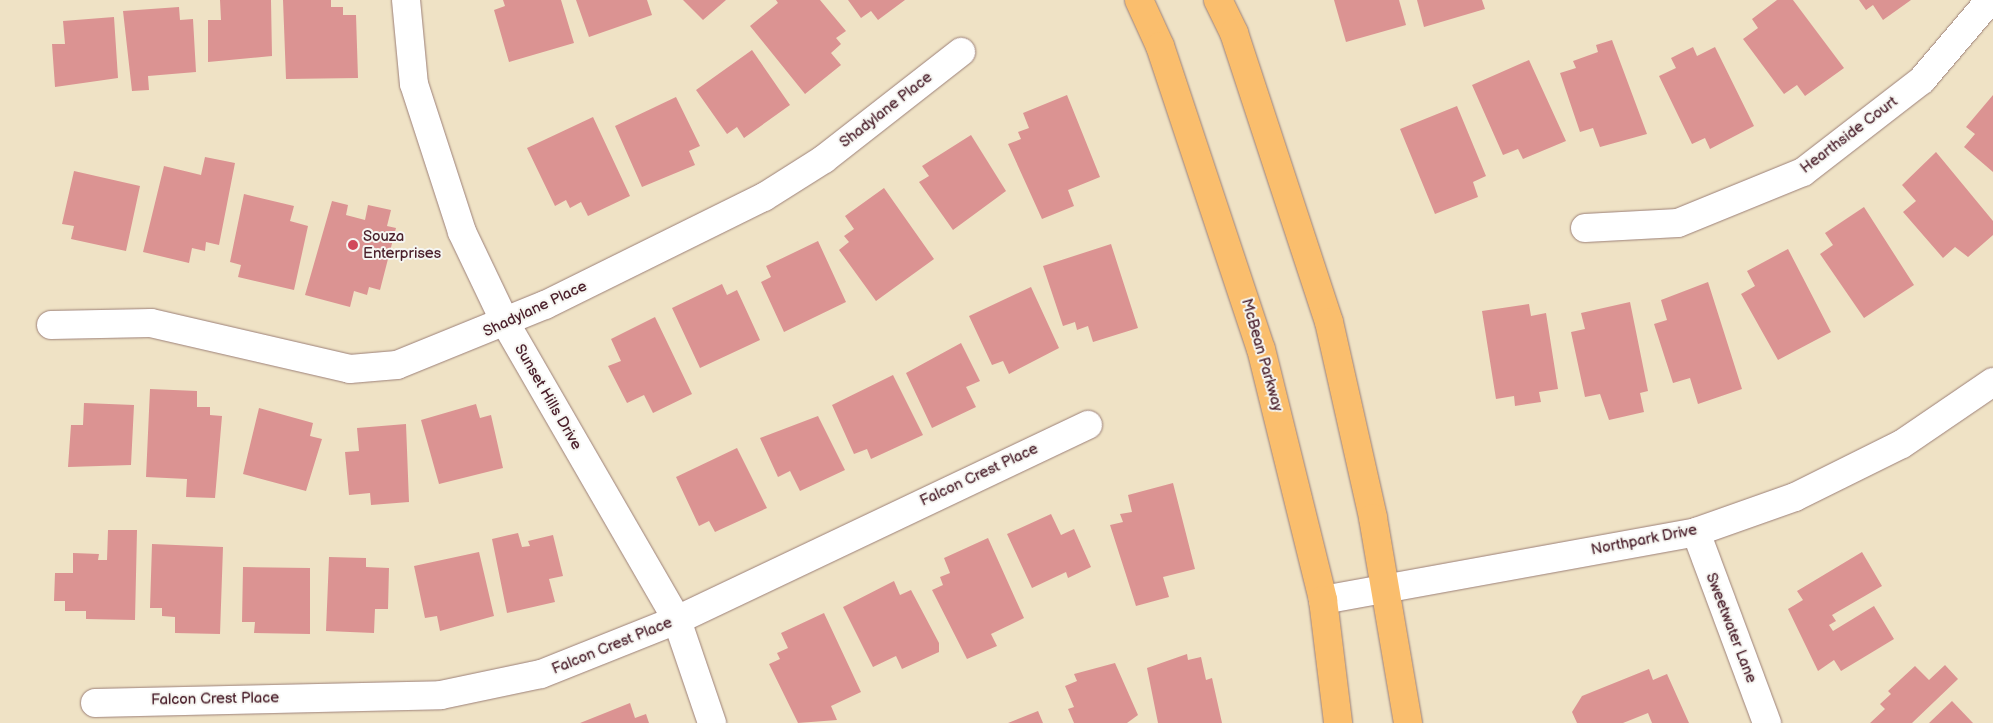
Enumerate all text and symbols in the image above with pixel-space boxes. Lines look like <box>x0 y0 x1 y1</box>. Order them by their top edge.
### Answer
street label: Shadylane Place <box>836 68 936 152</box>
street label: Hearthside Court <box>1797 93 1901 177</box>
place label: Souza Enterprises <box>363 227 441 262</box>
marker: Souza Enterprises <box>347 239 359 251</box>
street label: Shadylane Place <box>480 277 590 341</box>
street label: McBean Parkway <box>1237 297 1287 413</box>
street label: Sunset Hills Drive <box>511 341 585 453</box>
street label: Falcon Crest Place <box>917 440 1041 510</box>
street label: Northpark Drive <box>1589 521 1699 559</box>
street label: Sweetwater Lane <box>1702 570 1760 686</box>
street label: Falcon Crest Place <box>549 614 675 678</box>
street label: Falcon Crest Place <box>151 689 279 709</box>

